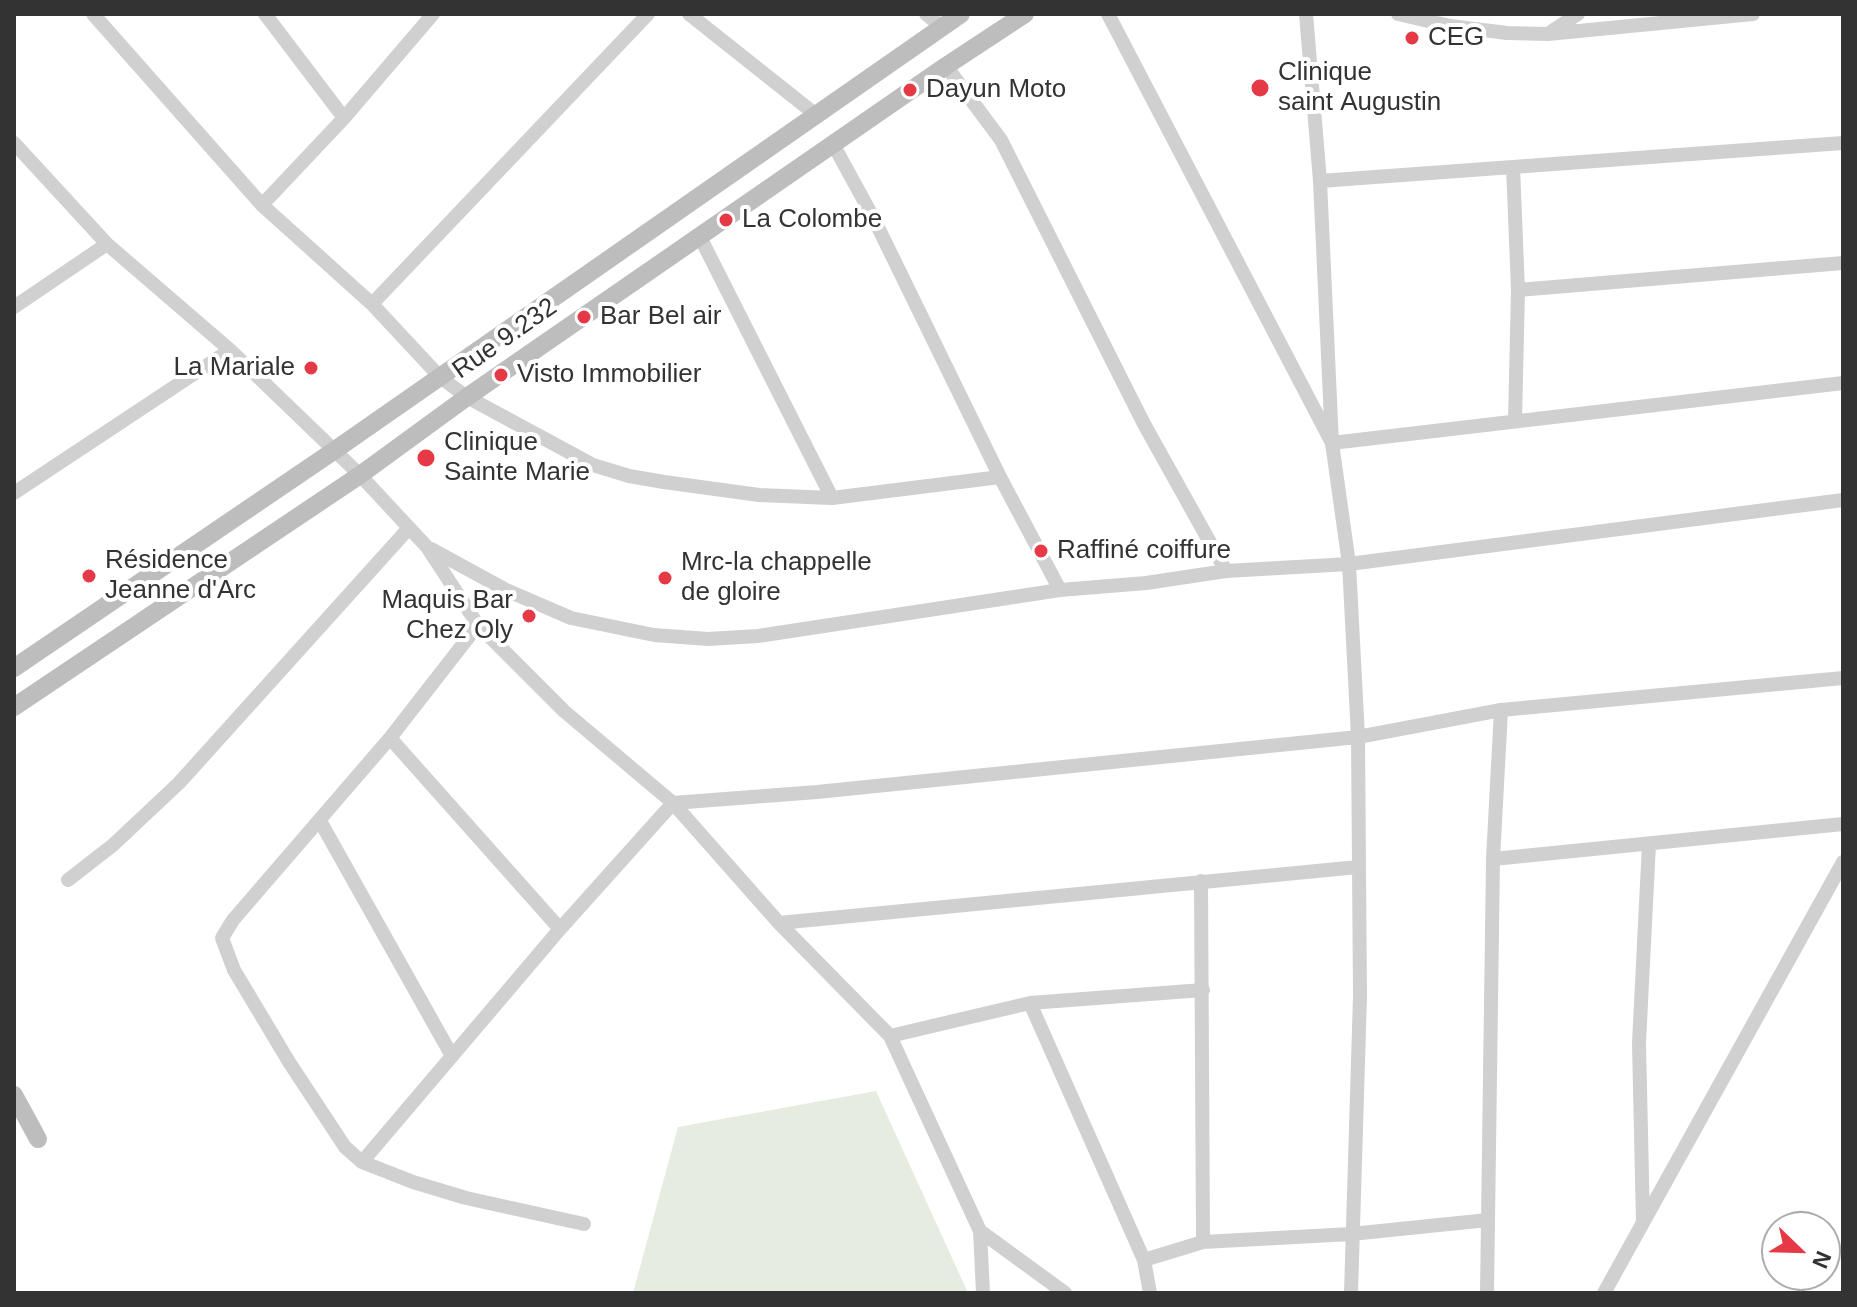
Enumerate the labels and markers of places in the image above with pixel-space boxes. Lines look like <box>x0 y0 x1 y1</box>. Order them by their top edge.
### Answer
place label: CEG <box>1428 22 1484 54</box>
marker: CEG <box>1403 29 1421 47</box>
place label: Clinique saint Augustin <box>1278 57 1441 118</box>
place label: Dayun Moto <box>926 74 1066 106</box>
marker: Clinique saint Augustin <box>1249 77 1271 99</box>
marker: Dayun Moto <box>901 81 919 99</box>
place label: La Colombe <box>742 204 882 236</box>
marker: La Colombe <box>717 211 735 229</box>
place label: Bar Bel air <box>600 301 721 333</box>
marker: Bar Bel air <box>575 308 593 326</box>
place label: La Mariale <box>174 352 295 384</box>
marker: La Mariale <box>302 359 320 377</box>
place label: Visto Immobilier <box>517 359 701 391</box>
marker: Visto Immobilier <box>492 366 510 384</box>
place label: Clinique Sainte Marie <box>444 427 590 488</box>
marker: Clinique Sainte Marie <box>415 447 437 469</box>
place label: Raffiné coiffure <box>1057 535 1231 567</box>
marker: Raffiné coiffure <box>1032 542 1050 560</box>
place label: Résidence Jeanne d'Arc <box>105 545 256 606</box>
place label: Mrc-la chappelle de gloire <box>681 547 872 608</box>
marker: Résidence Jeanne d'Arc <box>80 567 98 585</box>
marker: Mrc-la chappelle de gloire <box>656 569 674 587</box>
place label: Maquis Bar Chez Oly <box>382 585 513 646</box>
marker: Maquis Bar Chez Oly <box>520 607 538 625</box>

